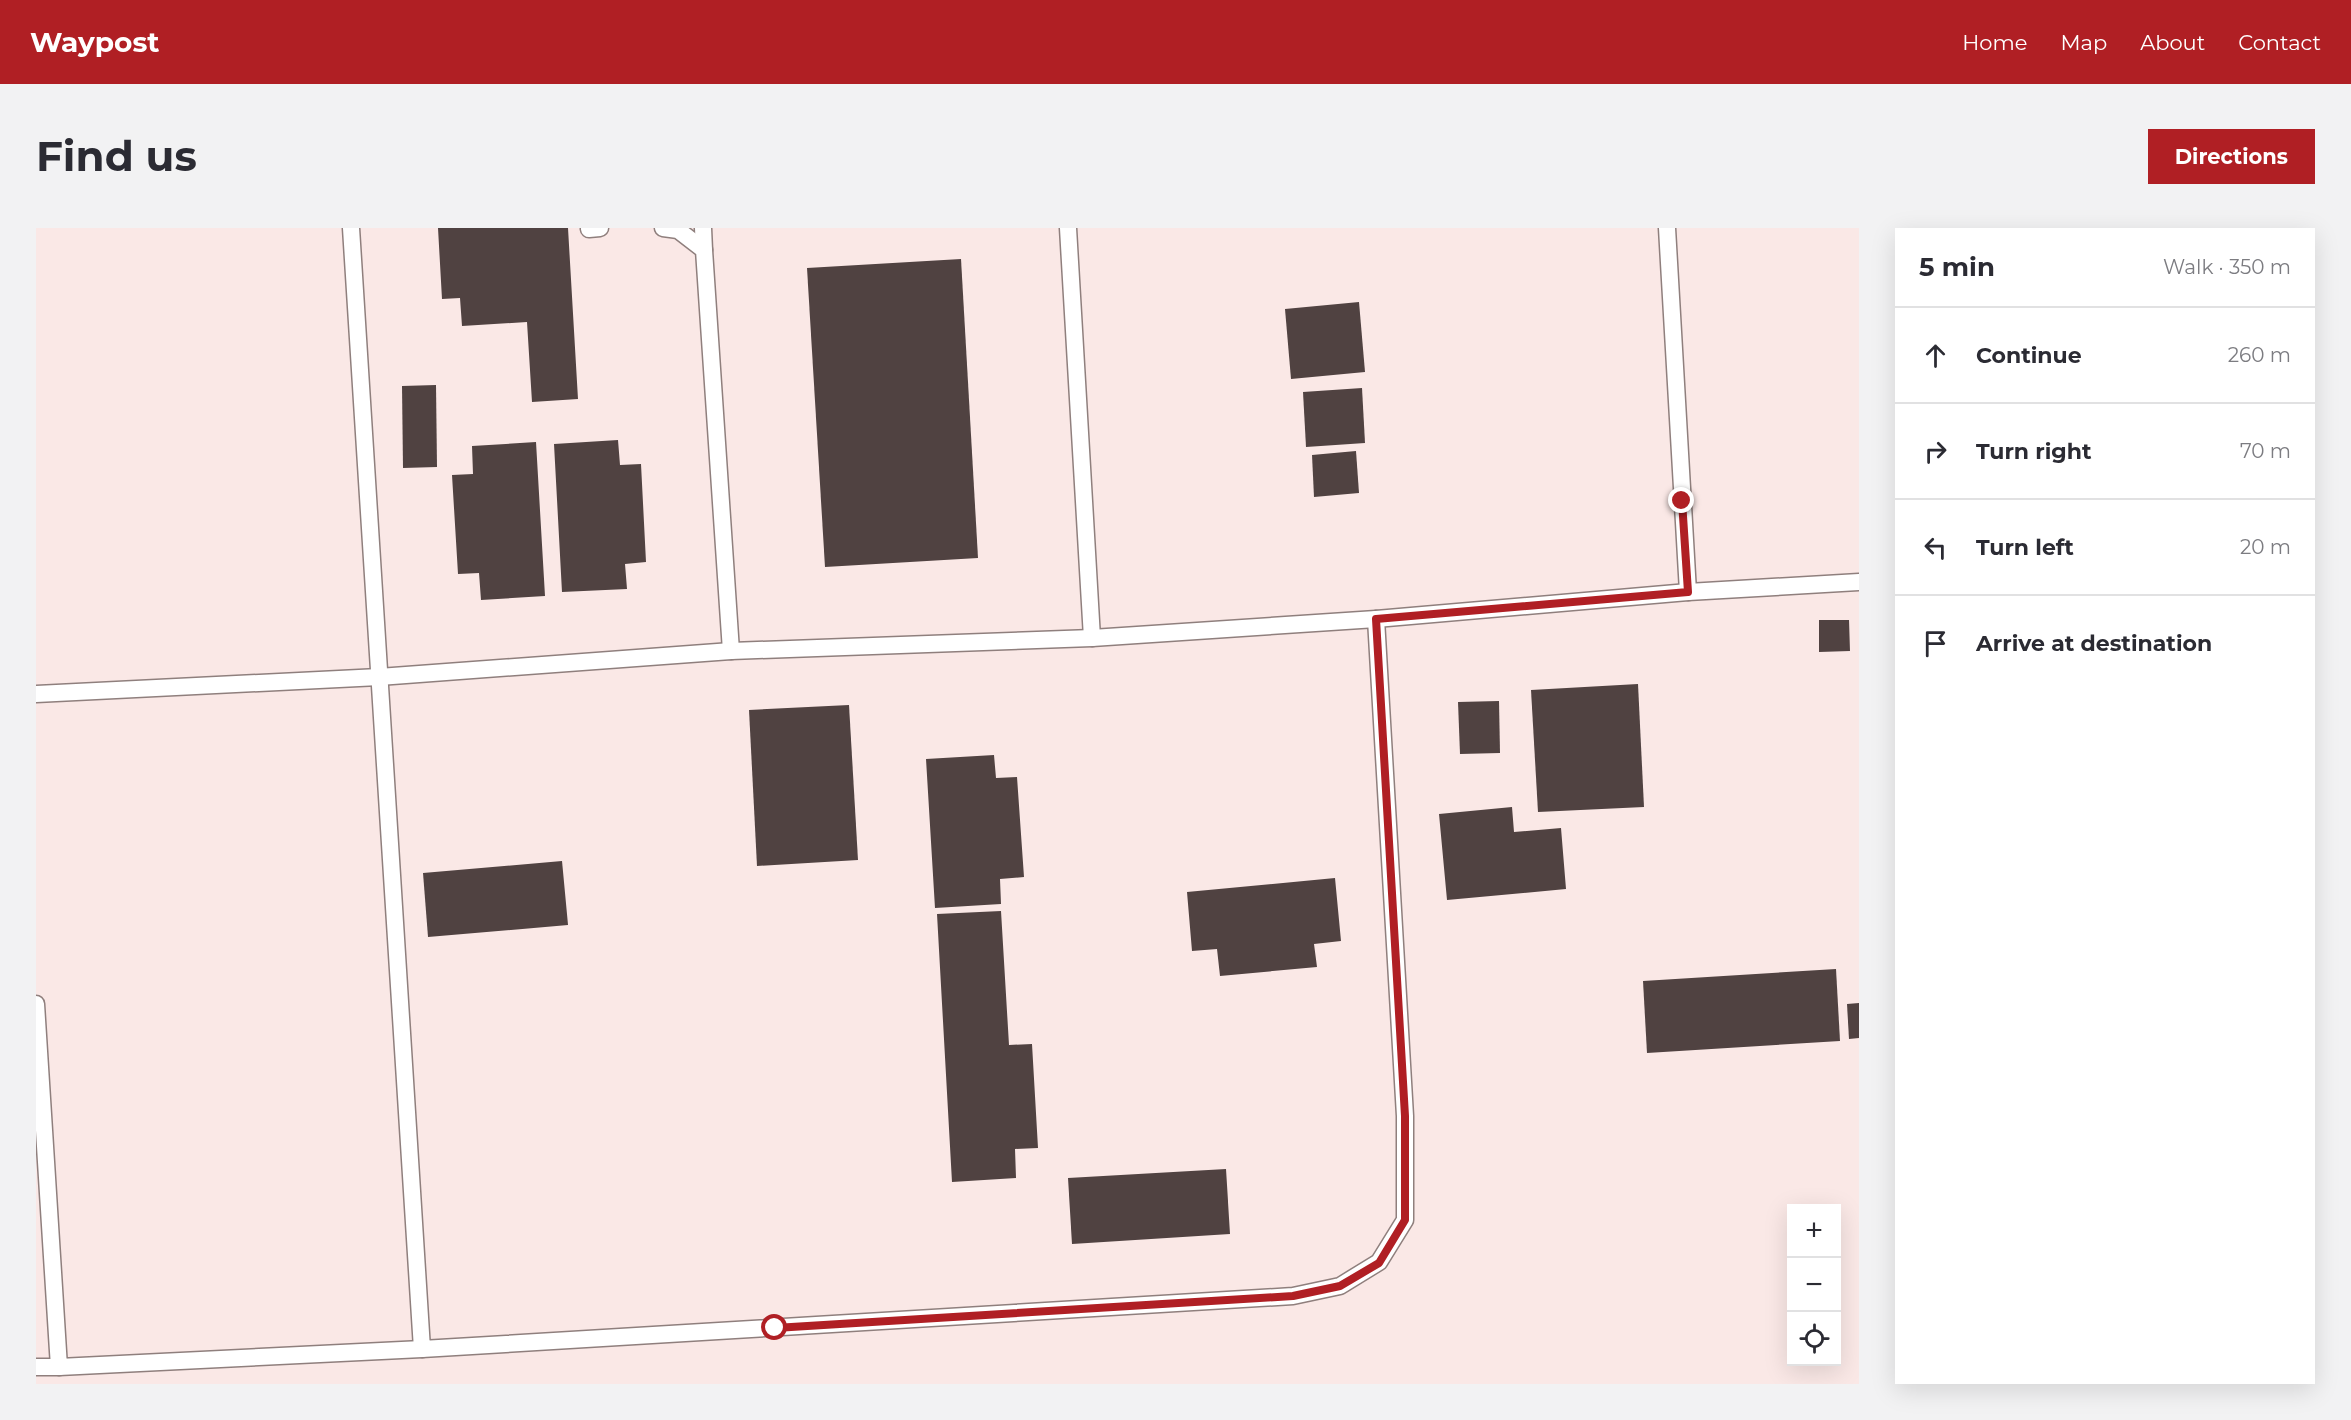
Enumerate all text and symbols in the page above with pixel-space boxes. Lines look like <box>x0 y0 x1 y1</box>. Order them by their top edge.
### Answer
text: Waypost <box>30 25 160 59</box>
text: Home <box>1962 30 2027 55</box>
text: Map <box>2060 30 2107 55</box>
text: About <box>2140 30 2205 55</box>
text: Contact <box>2238 30 2321 55</box>
button: Directions <box>2148 129 2315 184</box>
text: Find us <box>36 130 197 182</box>
text: 5 min <box>1919 251 1995 283</box>
text: Walk · 350 m <box>2163 255 2291 279</box>
icon: ahead <box>1919 339 1952 372</box>
text: Continue <box>1976 342 2082 369</box>
text: 260 m <box>2228 343 2291 367</box>
icon: right <box>1919 435 1952 468</box>
text: Turn right <box>1976 438 2091 465</box>
text: 70 m <box>2240 439 2291 463</box>
route end <box>1668 487 1694 513</box>
icon: left <box>1919 531 1952 564</box>
text: Turn left <box>1976 534 2074 561</box>
text: 20 m <box>2240 535 2291 559</box>
icon: arrive <box>1919 627 1952 660</box>
text: Arrive at destination <box>1976 630 2212 657</box>
map controls <box>1787 1204 1841 1366</box>
button: + <box>1787 1204 1841 1258</box>
button: − <box>1787 1258 1841 1312</box>
button: locate <box>1787 1312 1841 1366</box>
route start <box>761 1314 787 1340</box>

